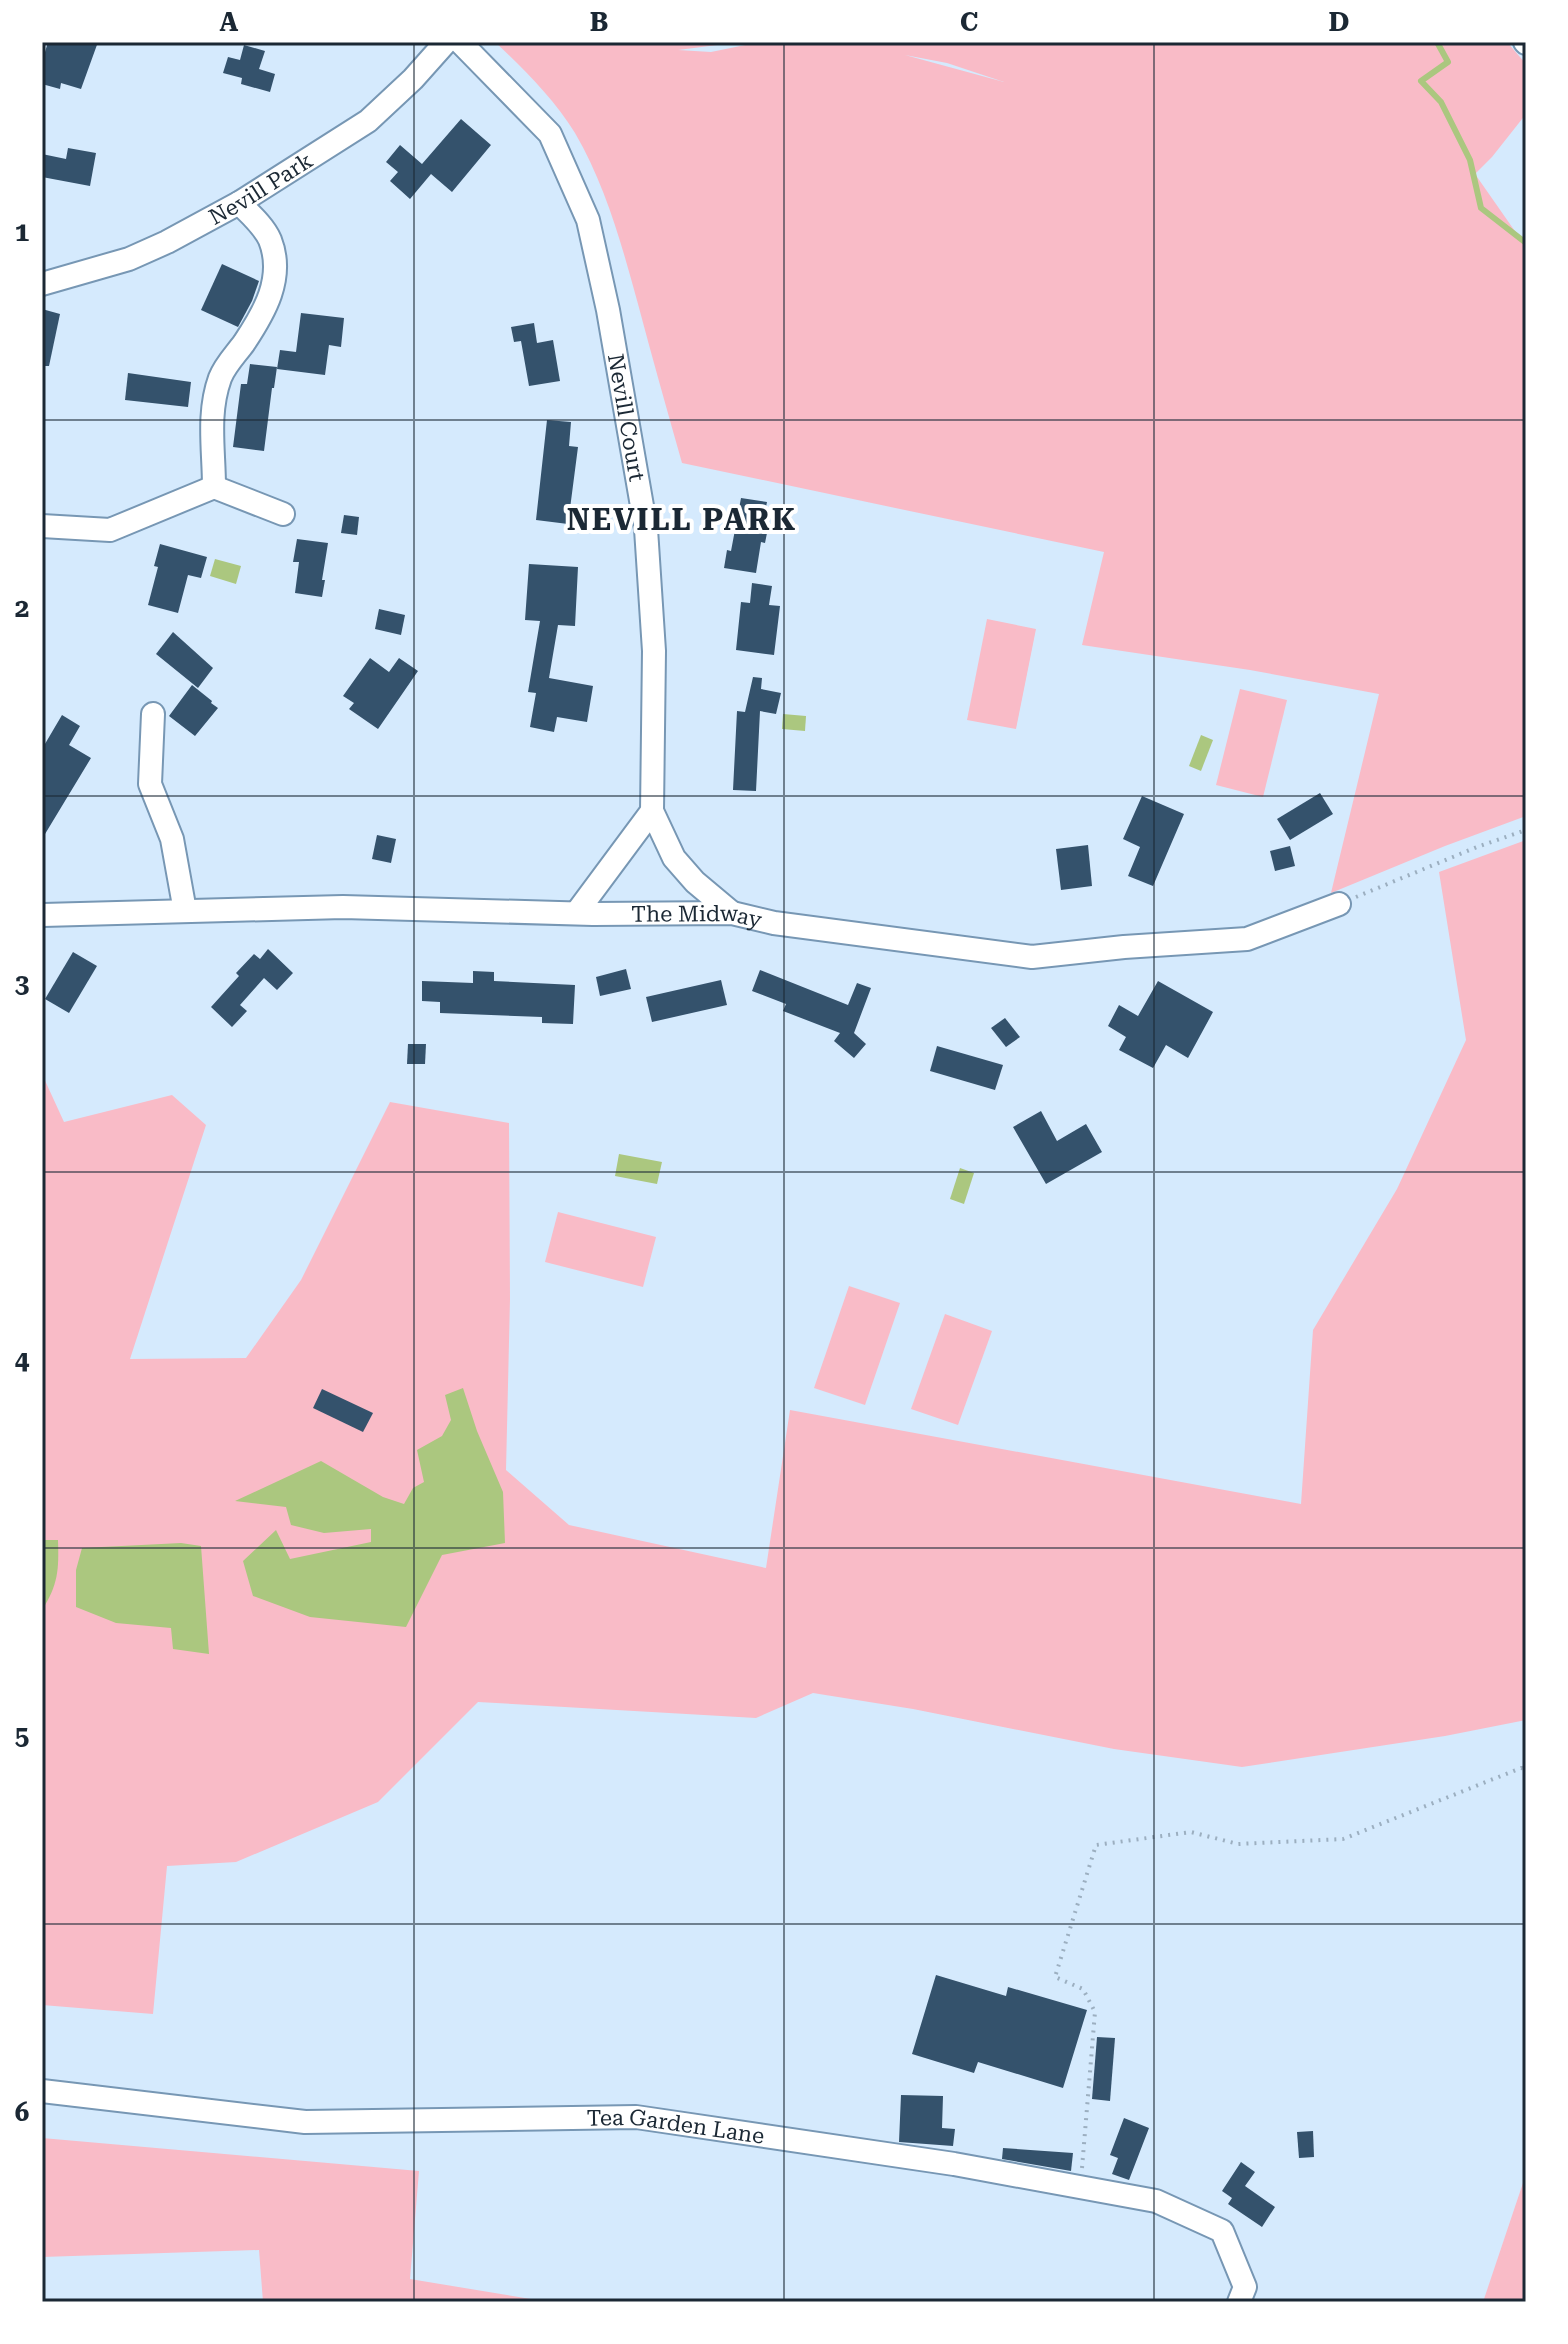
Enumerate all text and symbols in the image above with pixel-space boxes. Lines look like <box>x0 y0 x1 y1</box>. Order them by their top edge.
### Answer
text: A <box>220 7 239 37</box>
text: B <box>590 7 608 37</box>
text: C <box>960 7 978 37</box>
text: D <box>1329 7 1349 37</box>
street label: Nevill Park <box>205 147 317 229</box>
text: 1 <box>15 217 29 247</box>
street label: Nevill Court <box>603 352 650 483</box>
district label: NEVILL PARK <box>567 502 797 537</box>
text: 2 <box>15 593 29 623</box>
street label: The Midway <box>631 900 764 932</box>
text: 3 <box>15 969 29 999</box>
text: 4 <box>15 1345 30 1375</box>
text: 5 <box>15 1721 29 1751</box>
text: 6 <box>15 2097 29 2127</box>
street label: Tea Garden Lane <box>586 2104 766 2148</box>

